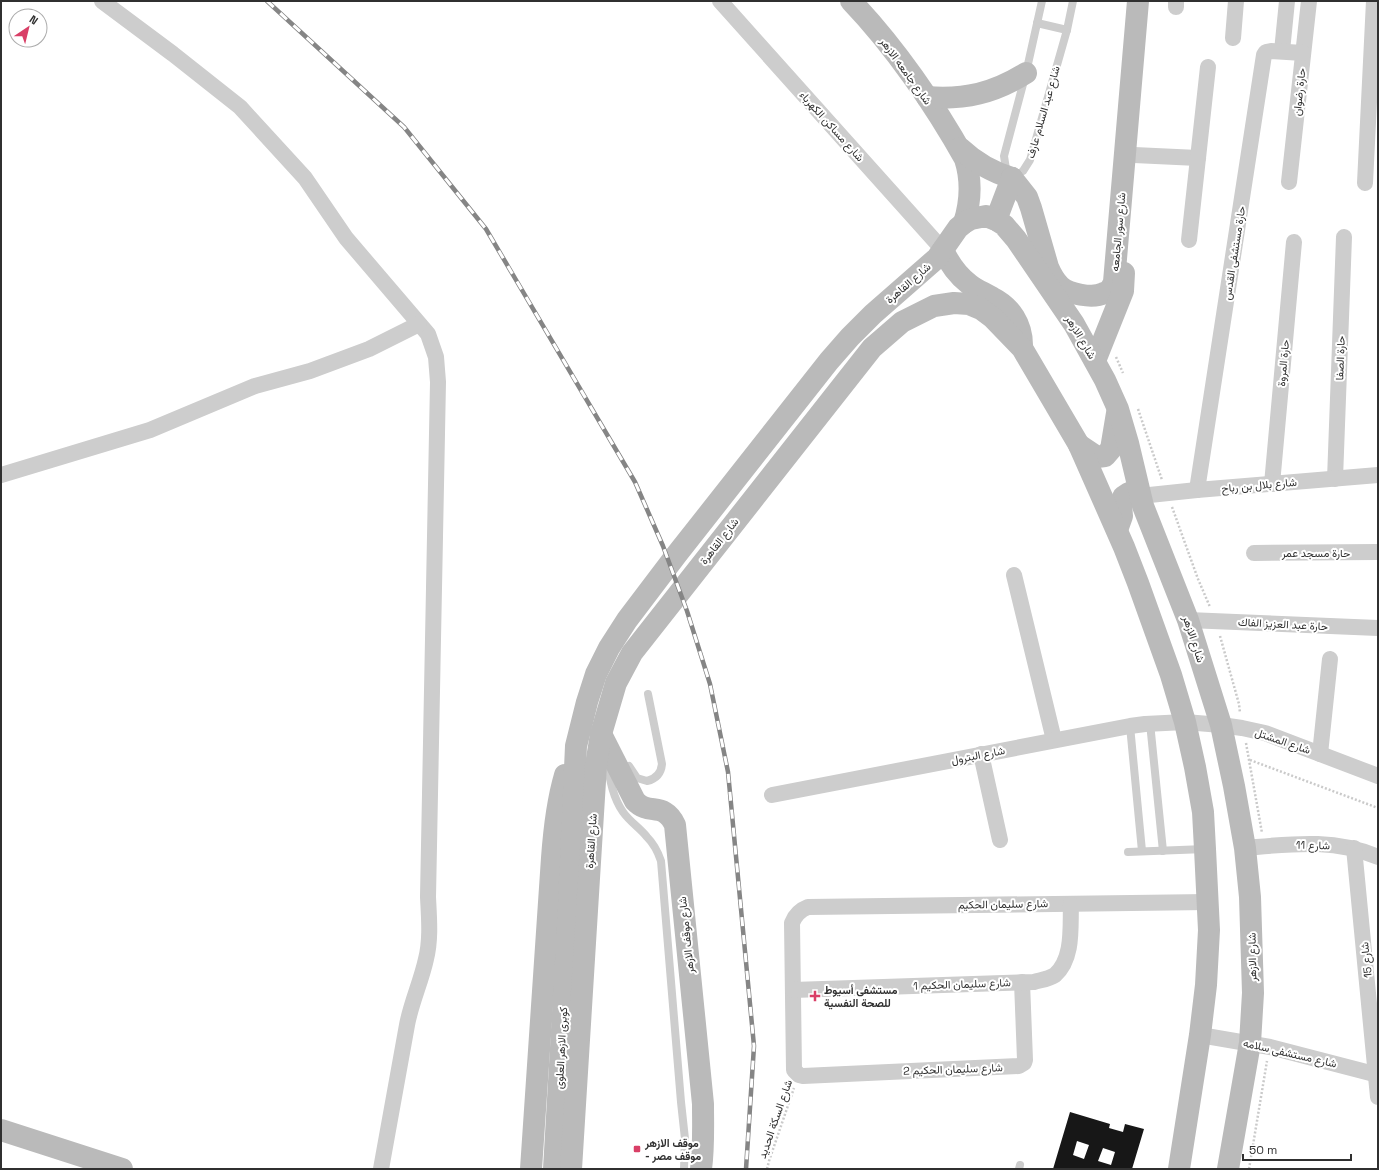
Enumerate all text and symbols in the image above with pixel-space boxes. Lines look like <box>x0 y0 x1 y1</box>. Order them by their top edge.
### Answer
north arrow <box>8 8 48 48</box>
text: N <box>27 12 41 28</box>
street label: شارع جامعه الازهر <box>876 34 935 108</box>
street label: شارع عبد السلام عارف <box>1023 64 1064 160</box>
street label: حارة رضوان <box>1290 67 1308 117</box>
street label: شارع مساكن الكهرباء <box>796 88 868 165</box>
street label: شارع سور الجامعه <box>1108 192 1129 272</box>
street label: حارة مستشفى القدس <box>1220 205 1248 301</box>
street label: شارع القاهرة <box>883 259 934 307</box>
street label: شارع الازهر <box>1061 312 1100 362</box>
street label: حارة الصفا <box>1332 335 1348 381</box>
street label: حارة المروة <box>1274 339 1292 387</box>
street label: شارع بلال بن رباح <box>1221 475 1298 496</box>
street label: شارع القاهرة <box>696 515 742 568</box>
street label: حارة مسجد عمر <box>1281 546 1350 560</box>
street label: شارع الازهر <box>1179 613 1208 665</box>
street label: حارة عبد العزيز الفاك <box>1238 615 1328 633</box>
street label: شارع المشتل <box>1253 725 1313 758</box>
street label: شارع البترول <box>950 743 1007 768</box>
street label: شارع القاهرة <box>582 813 601 869</box>
street label: شارع 11 <box>1296 838 1331 853</box>
street label: شارع موقف الازهر <box>675 895 698 975</box>
street label: شارع سليمان الحكيم <box>958 896 1049 913</box>
street label: شارع الازهر <box>1245 932 1260 982</box>
street label: شارع 15 <box>1357 941 1376 979</box>
street label: شارع سليمان الحكيم 1 <box>913 975 1011 994</box>
place label: مستشفى أسيوط للصحة النفسية <box>824 983 898 1010</box>
marker: مستشفى أسيوط للصحة النفسية <box>809 990 821 1002</box>
street label: كوبرى الازهر العلوى <box>552 1006 570 1090</box>
street label: شارع مستشفى سلامه <box>1242 1035 1338 1072</box>
street label: شارع سليمان الحكيم 2 <box>903 1060 1003 1079</box>
street label: شارع السكة الحديد <box>755 1077 796 1161</box>
place label: موقف الازهر - موقف مصر <box>644 1136 701 1163</box>
scale bar <box>1243 1136 1351 1162</box>
text: 50 m <box>1249 1142 1277 1158</box>
marker: موقف الازهر - موقف مصر <box>632 1144 642 1154</box>

